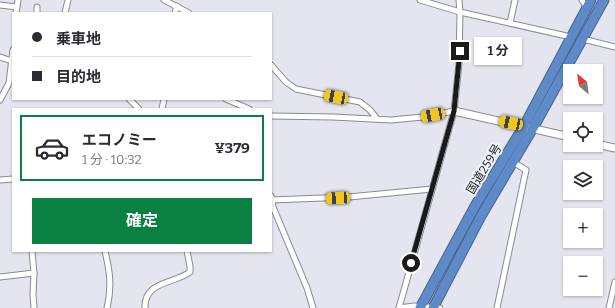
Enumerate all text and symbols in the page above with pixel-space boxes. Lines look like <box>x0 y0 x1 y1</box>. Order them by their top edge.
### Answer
text: 乗車地 <box>56 30 101 48</box>
callout: 1 分 <box>474 37 522 65</box>
route end <box>451 42 469 60</box>
text: 1 分 <box>488 43 508 58</box>
north arrow <box>563 64 603 104</box>
map controls <box>563 64 603 296</box>
text: 目的地 <box>56 68 101 86</box>
car <box>323 89 349 105</box>
car <box>420 107 446 123</box>
button: locate <box>563 112 603 152</box>
car <box>498 115 524 131</box>
icon: car <box>34 130 70 166</box>
text: エコノミー <box>82 131 157 149</box>
text: ¥379 <box>214 139 250 157</box>
street label: 国道259号 <box>464 141 504 197</box>
text: 1 分 · 10:32 <box>82 152 142 167</box>
button: layers <box>563 160 603 200</box>
car <box>326 191 350 205</box>
button: 確定 <box>32 198 252 244</box>
button: + <box>563 208 603 248</box>
route start <box>402 254 420 272</box>
button: − <box>563 256 603 296</box>

